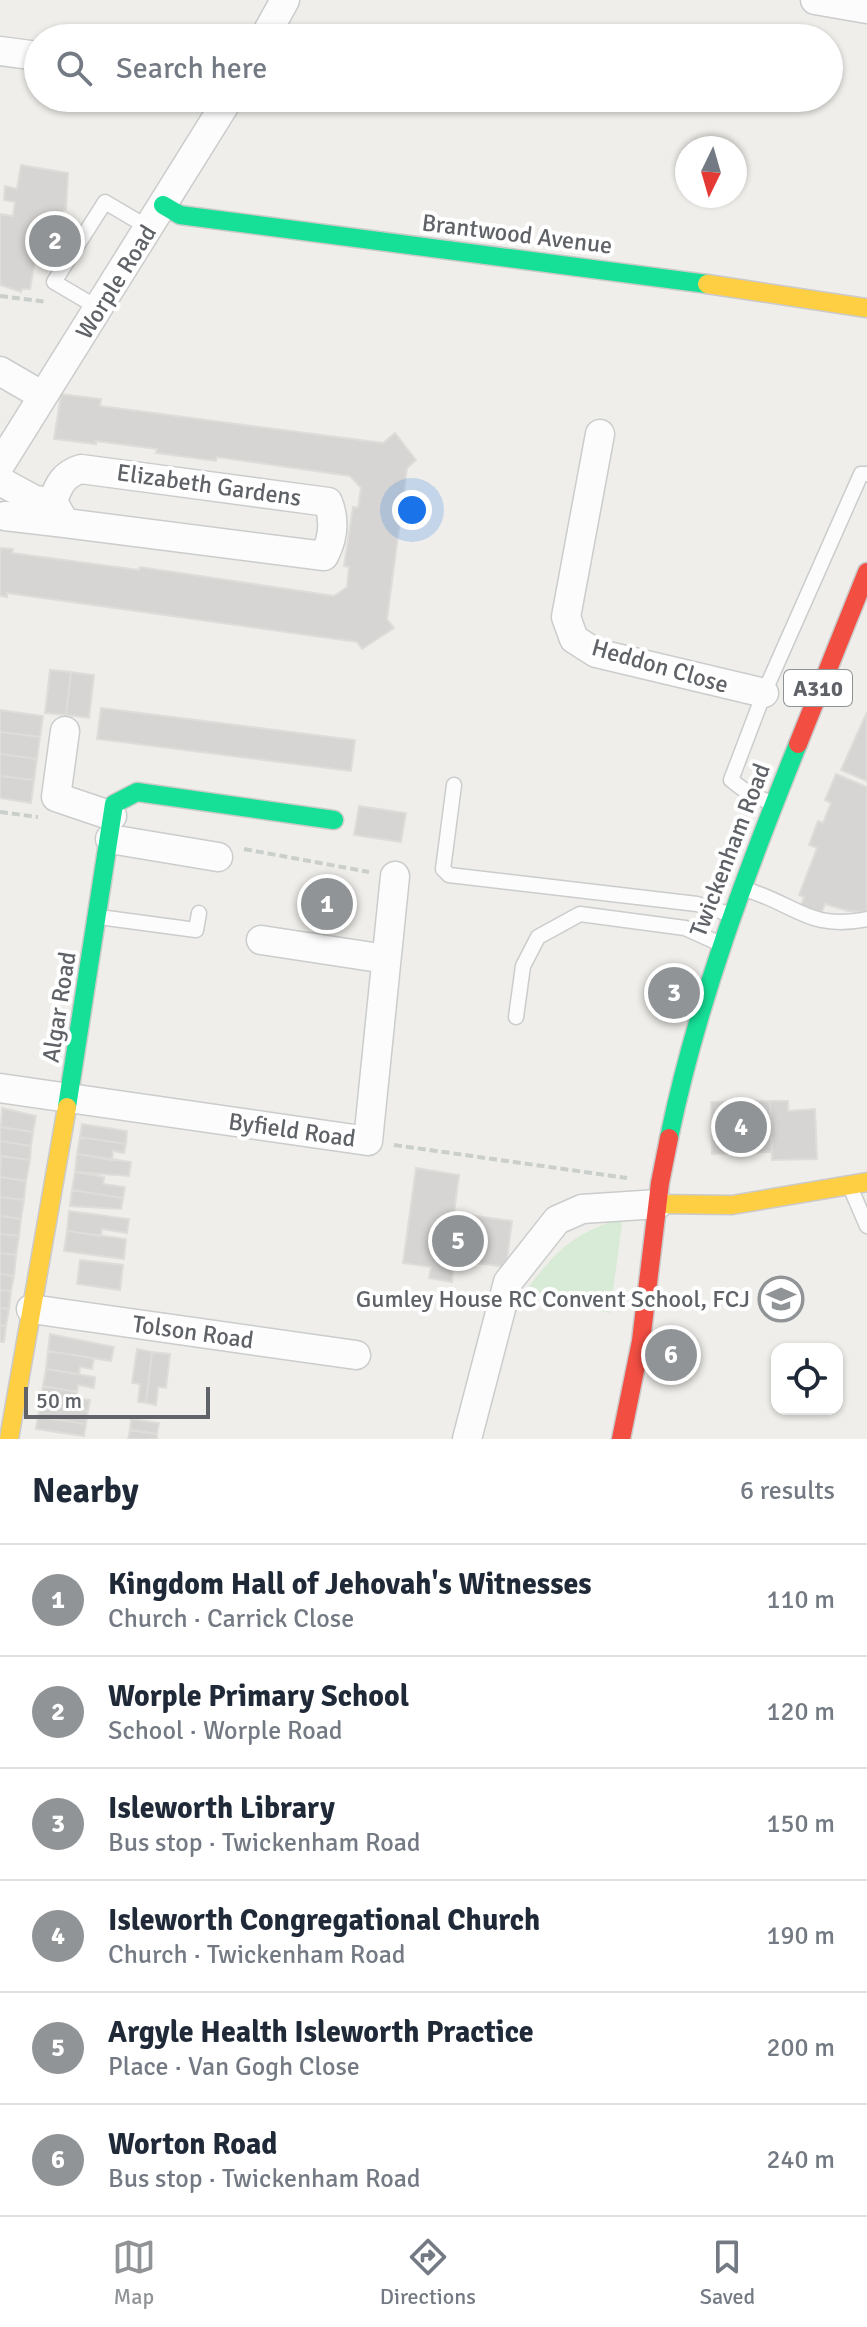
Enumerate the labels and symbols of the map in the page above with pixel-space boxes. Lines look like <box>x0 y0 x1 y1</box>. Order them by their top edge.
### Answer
north arrow <box>675 136 747 208</box>
street label: Brantwood Avenue <box>420 207 614 261</box>
pin: 2 <box>29 211 81 271</box>
street label: Worple Road <box>69 219 163 345</box>
street label: Elizabeth Gardens <box>115 457 303 513</box>
your location <box>392 490 432 530</box>
street label: Heddon Close <box>588 632 732 700</box>
road number: A310 <box>784 670 852 706</box>
street label: Twickenham Road <box>683 759 777 941</box>
pin: 1 <box>301 874 353 934</box>
street label: Algar Road <box>35 950 83 1064</box>
pin: 3 <box>648 963 700 1023</box>
pin: 4 <box>715 1097 767 1157</box>
street label: Byfield Road <box>227 1106 357 1154</box>
pin: 5 <box>432 1211 484 1271</box>
school or university icon: Gumley House RC Convent School, FCJ <box>757 1275 805 1323</box>
place label: Gumley House RC Convent School, FCJ <box>356 1284 750 1314</box>
street label: Tolson Road <box>130 1309 256 1355</box>
pin: 6 <box>645 1325 697 1385</box>
scale bar <box>24 1383 210 1419</box>

